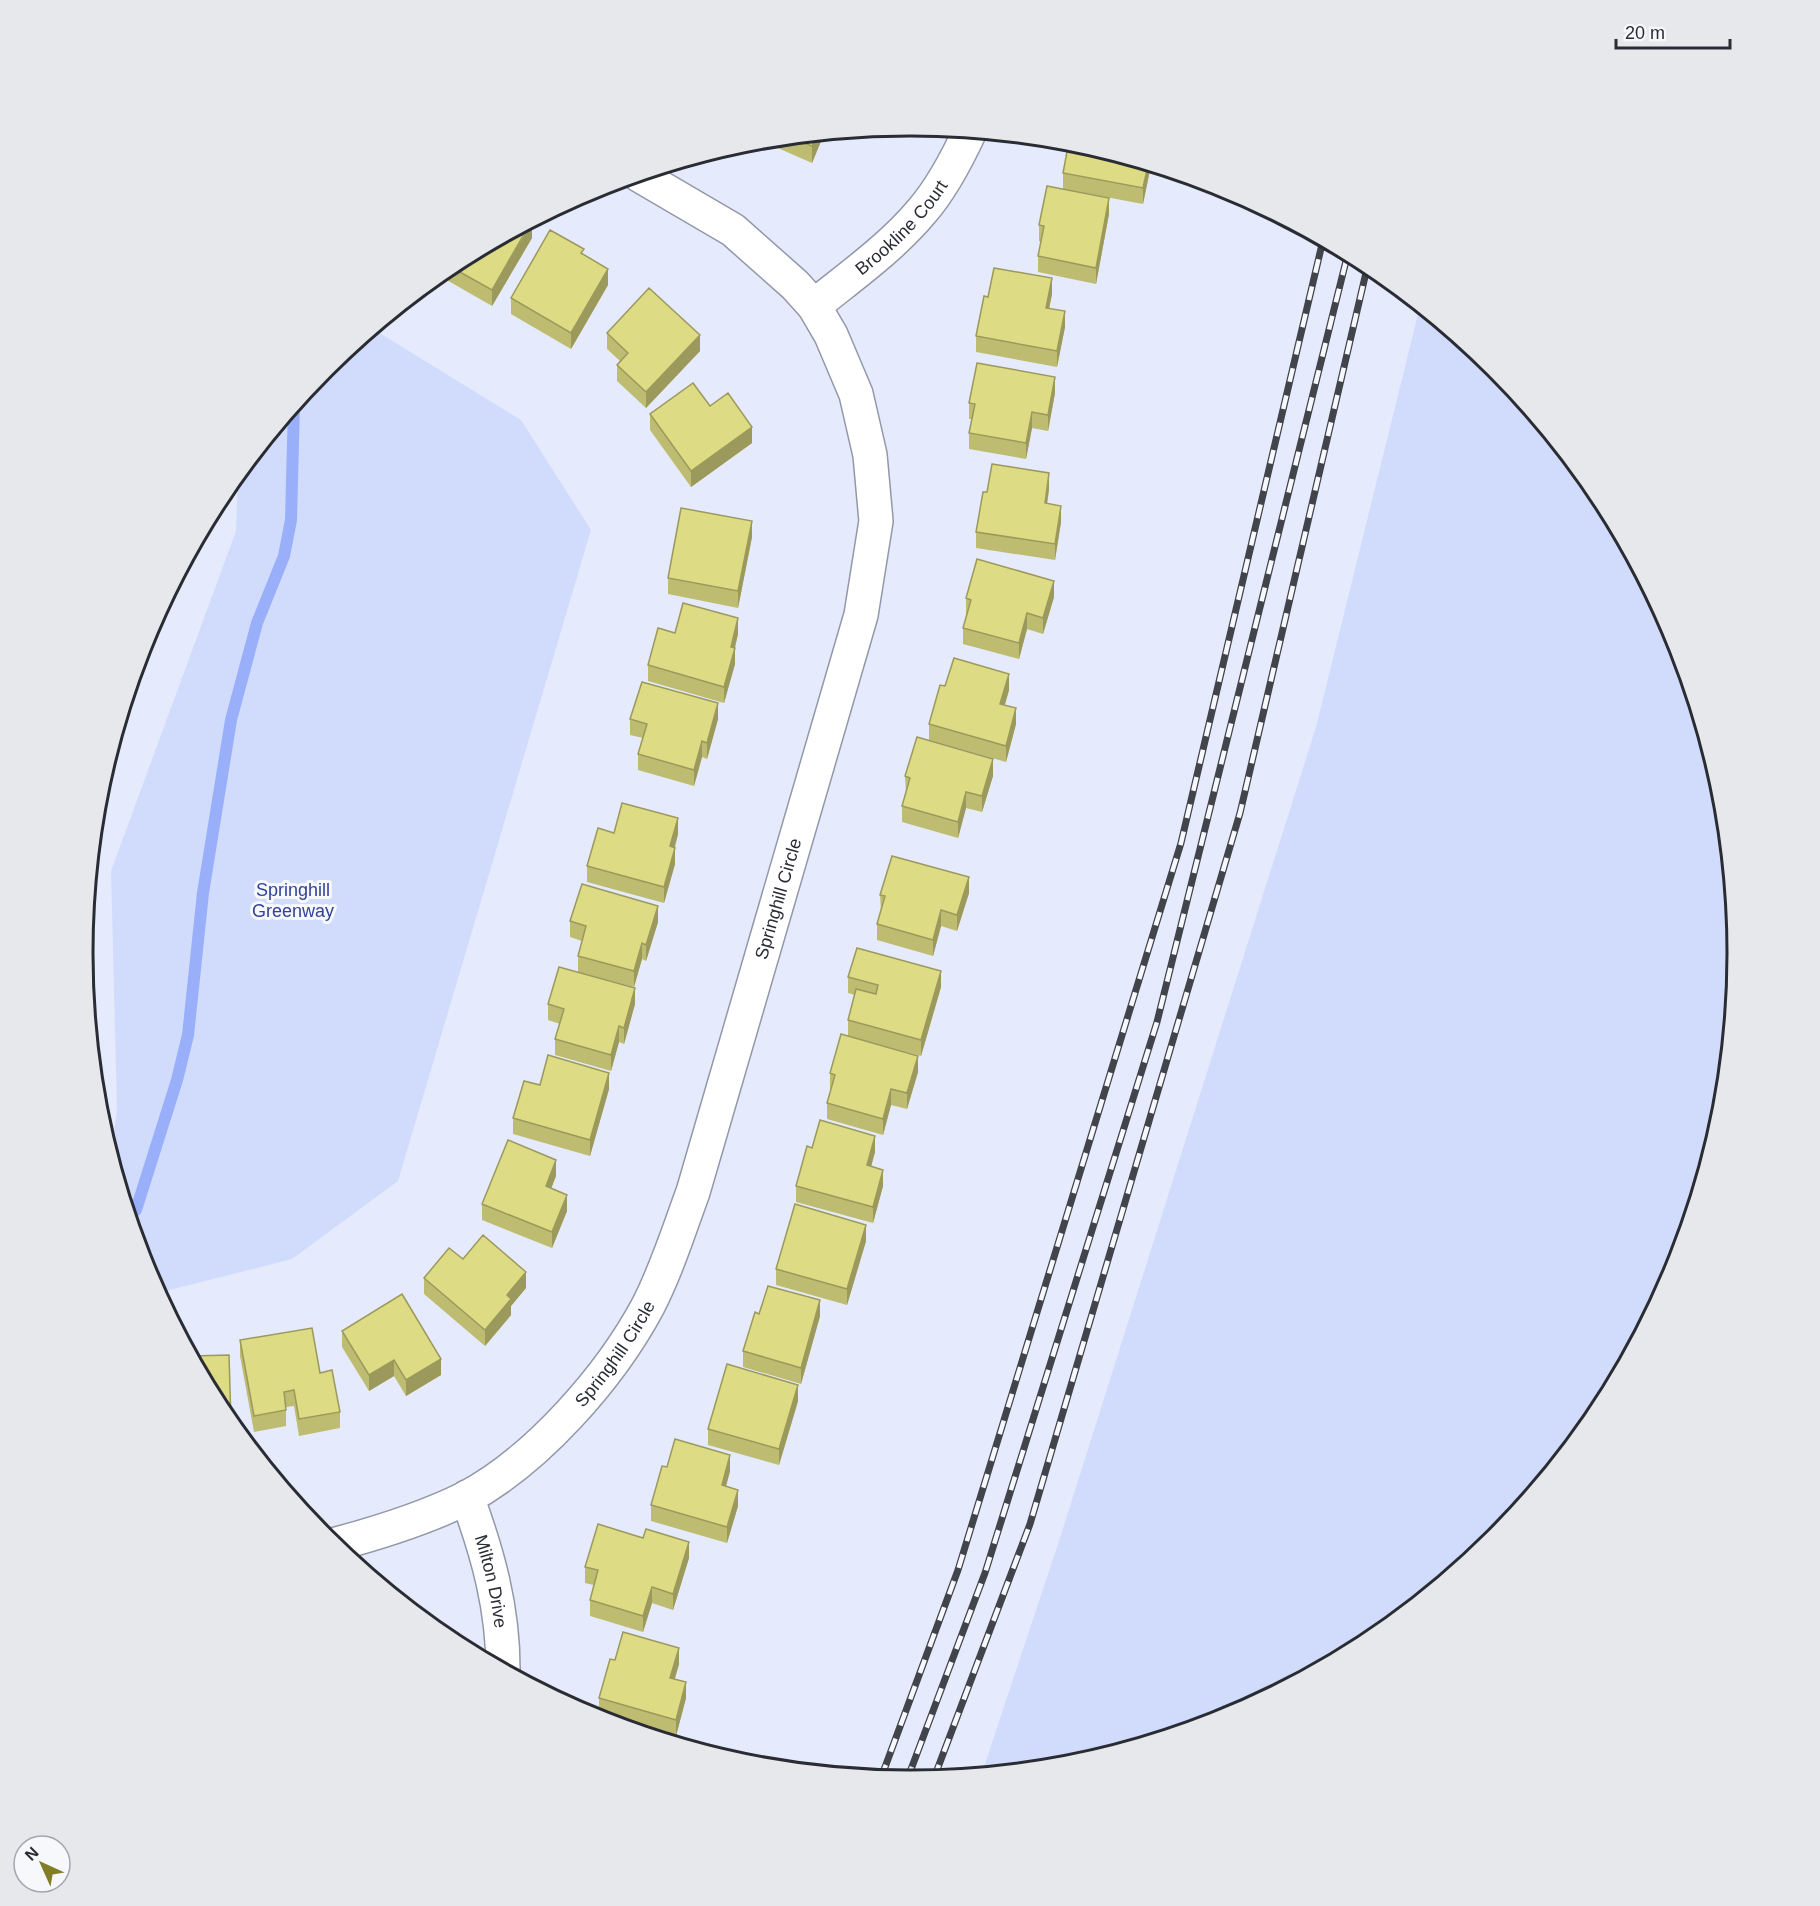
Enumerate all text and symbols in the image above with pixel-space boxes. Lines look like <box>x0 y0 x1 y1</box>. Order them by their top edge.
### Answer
scale bar <box>1616 12 1730 50</box>
text: 20 m <box>1625 23 1665 43</box>
street label: Brookline Court <box>852 177 952 279</box>
street label: Springhill Circle <box>751 836 805 962</box>
park label: Springhill Greenway <box>252 880 334 921</box>
street label: Springhill Circle <box>571 1297 659 1411</box>
street label: Milton Drive <box>471 1532 511 1629</box>
north arrow <box>12 1834 72 1894</box>
text: N <box>22 1844 42 1864</box>

